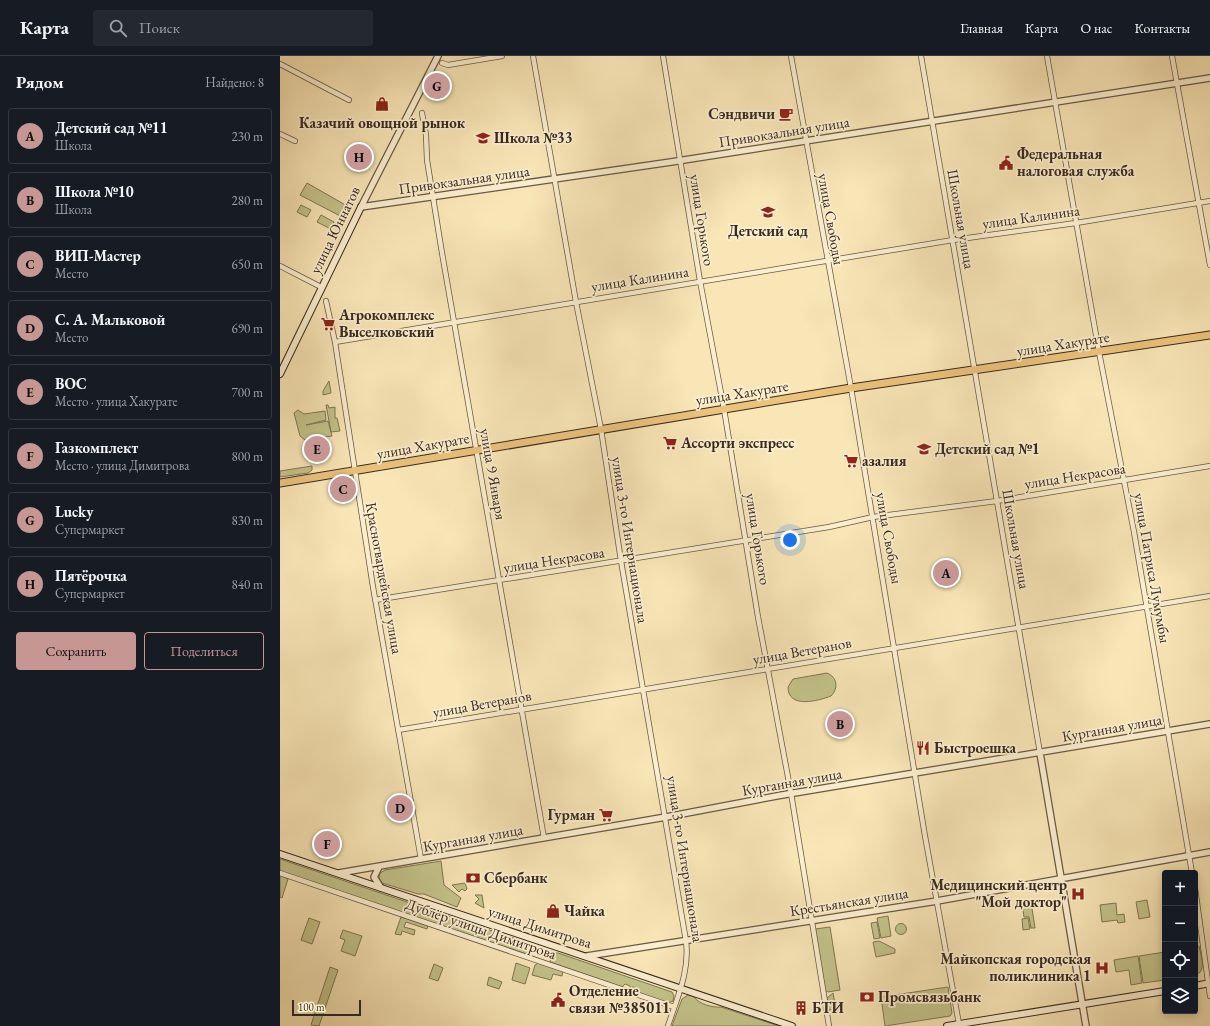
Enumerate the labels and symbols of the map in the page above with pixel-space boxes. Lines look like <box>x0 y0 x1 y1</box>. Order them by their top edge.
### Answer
pin: G <box>424 71 450 101</box>
shop icon: Казачий овощной рынок <box>374 96 390 112</box>
place label: Сэндвичи <box>708 104 775 123</box>
cafe icon: Сэндвичи <box>778 106 794 122</box>
street label: Привокзальная улица <box>717 112 851 151</box>
place label: Казачий овощной рынок <box>299 113 466 132</box>
place label: Школа №33 <box>494 128 573 147</box>
school or university icon: Школа №33 <box>475 130 491 146</box>
pin: H <box>346 142 372 172</box>
place label: Федеральная налоговая служба <box>1017 144 1135 180</box>
public building icon: Федеральная налоговая служба <box>998 155 1014 171</box>
street label: Привокзальная улица <box>397 161 531 198</box>
street label: Школьная улица <box>943 168 980 270</box>
street label: улица Свободы <box>814 172 849 266</box>
street label: улица Горького <box>686 173 719 267</box>
street label: улица Юннатов <box>305 183 364 277</box>
street label: улица Калинина <box>981 200 1081 233</box>
school or university icon: Детский сад <box>760 204 776 220</box>
place label: Детский сад <box>728 221 808 240</box>
street label: улица Калинина <box>590 261 690 296</box>
place label: Агрокомплекс Выселковский <box>338 305 435 341</box>
supermarket icon: Агрокомплекс Выселковский <box>320 316 336 332</box>
street label: улица Хакурате <box>1015 327 1111 360</box>
street label: улица Хакурате <box>694 376 790 409</box>
street label: улица 9 Января <box>476 427 511 522</box>
street label: улица Хакурате <box>375 428 471 463</box>
place label: Ассорти экспресс <box>680 433 794 452</box>
pin: E <box>304 434 330 464</box>
supermarket icon: Ассорти экспресс <box>662 435 678 451</box>
place label: Детский сад №1 <box>935 439 1040 458</box>
school or university icon: Детский сад №1 <box>916 441 932 457</box>
place label: азалия <box>862 451 907 470</box>
supermarket icon: азалия <box>843 453 859 469</box>
street label: улица 3-го Интернационала <box>608 455 653 625</box>
street label: улица Некрасова <box>1023 458 1127 493</box>
pin: C <box>330 474 356 504</box>
street label: Школьная улица <box>998 488 1035 590</box>
street label: улица Свободы <box>872 491 907 585</box>
street label: улица Патриса Лумумбы <box>1130 491 1175 644</box>
street label: улица Горького <box>742 492 775 586</box>
street label: Красногвардейская улица <box>362 501 407 655</box>
your location <box>780 530 800 550</box>
street label: улица Некрасова <box>502 542 606 577</box>
pin: A <box>933 558 959 588</box>
street label: улица Ветеранов <box>751 632 853 669</box>
street label: улица Ветеранов <box>431 685 533 722</box>
pin: B <box>827 709 853 739</box>
street label: Курганная улица <box>1060 709 1163 746</box>
place label: Быстроешка <box>934 738 1016 757</box>
restaurant icon: Быстроешка <box>915 740 931 756</box>
street label: Курганная улица <box>740 763 843 800</box>
street label: улица 3-го Интернационала <box>663 774 708 944</box>
pin: D <box>387 793 413 823</box>
place label: Гурман <box>547 805 595 824</box>
supermarket icon: Гурман <box>598 807 614 823</box>
street label: Курганная улица <box>421 819 524 856</box>
pin: F <box>314 829 340 859</box>
place label: Сбербанк <box>484 868 548 887</box>
bank icon: Сбербанк <box>465 870 481 886</box>
place label: Медицинский центр "Мой доктор" <box>930 875 1067 911</box>
street label: Крестьянская улица <box>788 883 910 920</box>
hospital icon: Медицинский центр "Мой доктор" <box>1070 886 1086 902</box>
street label: Дублёр улицы Димитрова <box>403 894 559 963</box>
street label: улица Димитрова <box>486 901 594 952</box>
place label: Чайка <box>564 901 605 920</box>
shop icon: Чайка <box>545 903 561 919</box>
place label: Майкопская городская поликлиника 1 <box>940 949 1091 985</box>
hospital icon: Майкопская городская поликлиника 1 <box>1094 960 1110 976</box>
place label: Отделение связи №385011 <box>569 981 670 1017</box>
place label: Промсвязьбанк <box>878 987 982 1006</box>
bank icon: Промсвязьбанк <box>859 989 875 1005</box>
public building icon: Отделение связи №385011 <box>550 992 566 1008</box>
scale bar <box>292 998 361 1017</box>
place label: БТИ <box>812 998 844 1017</box>
building icon: БТИ <box>793 1000 809 1016</box>

